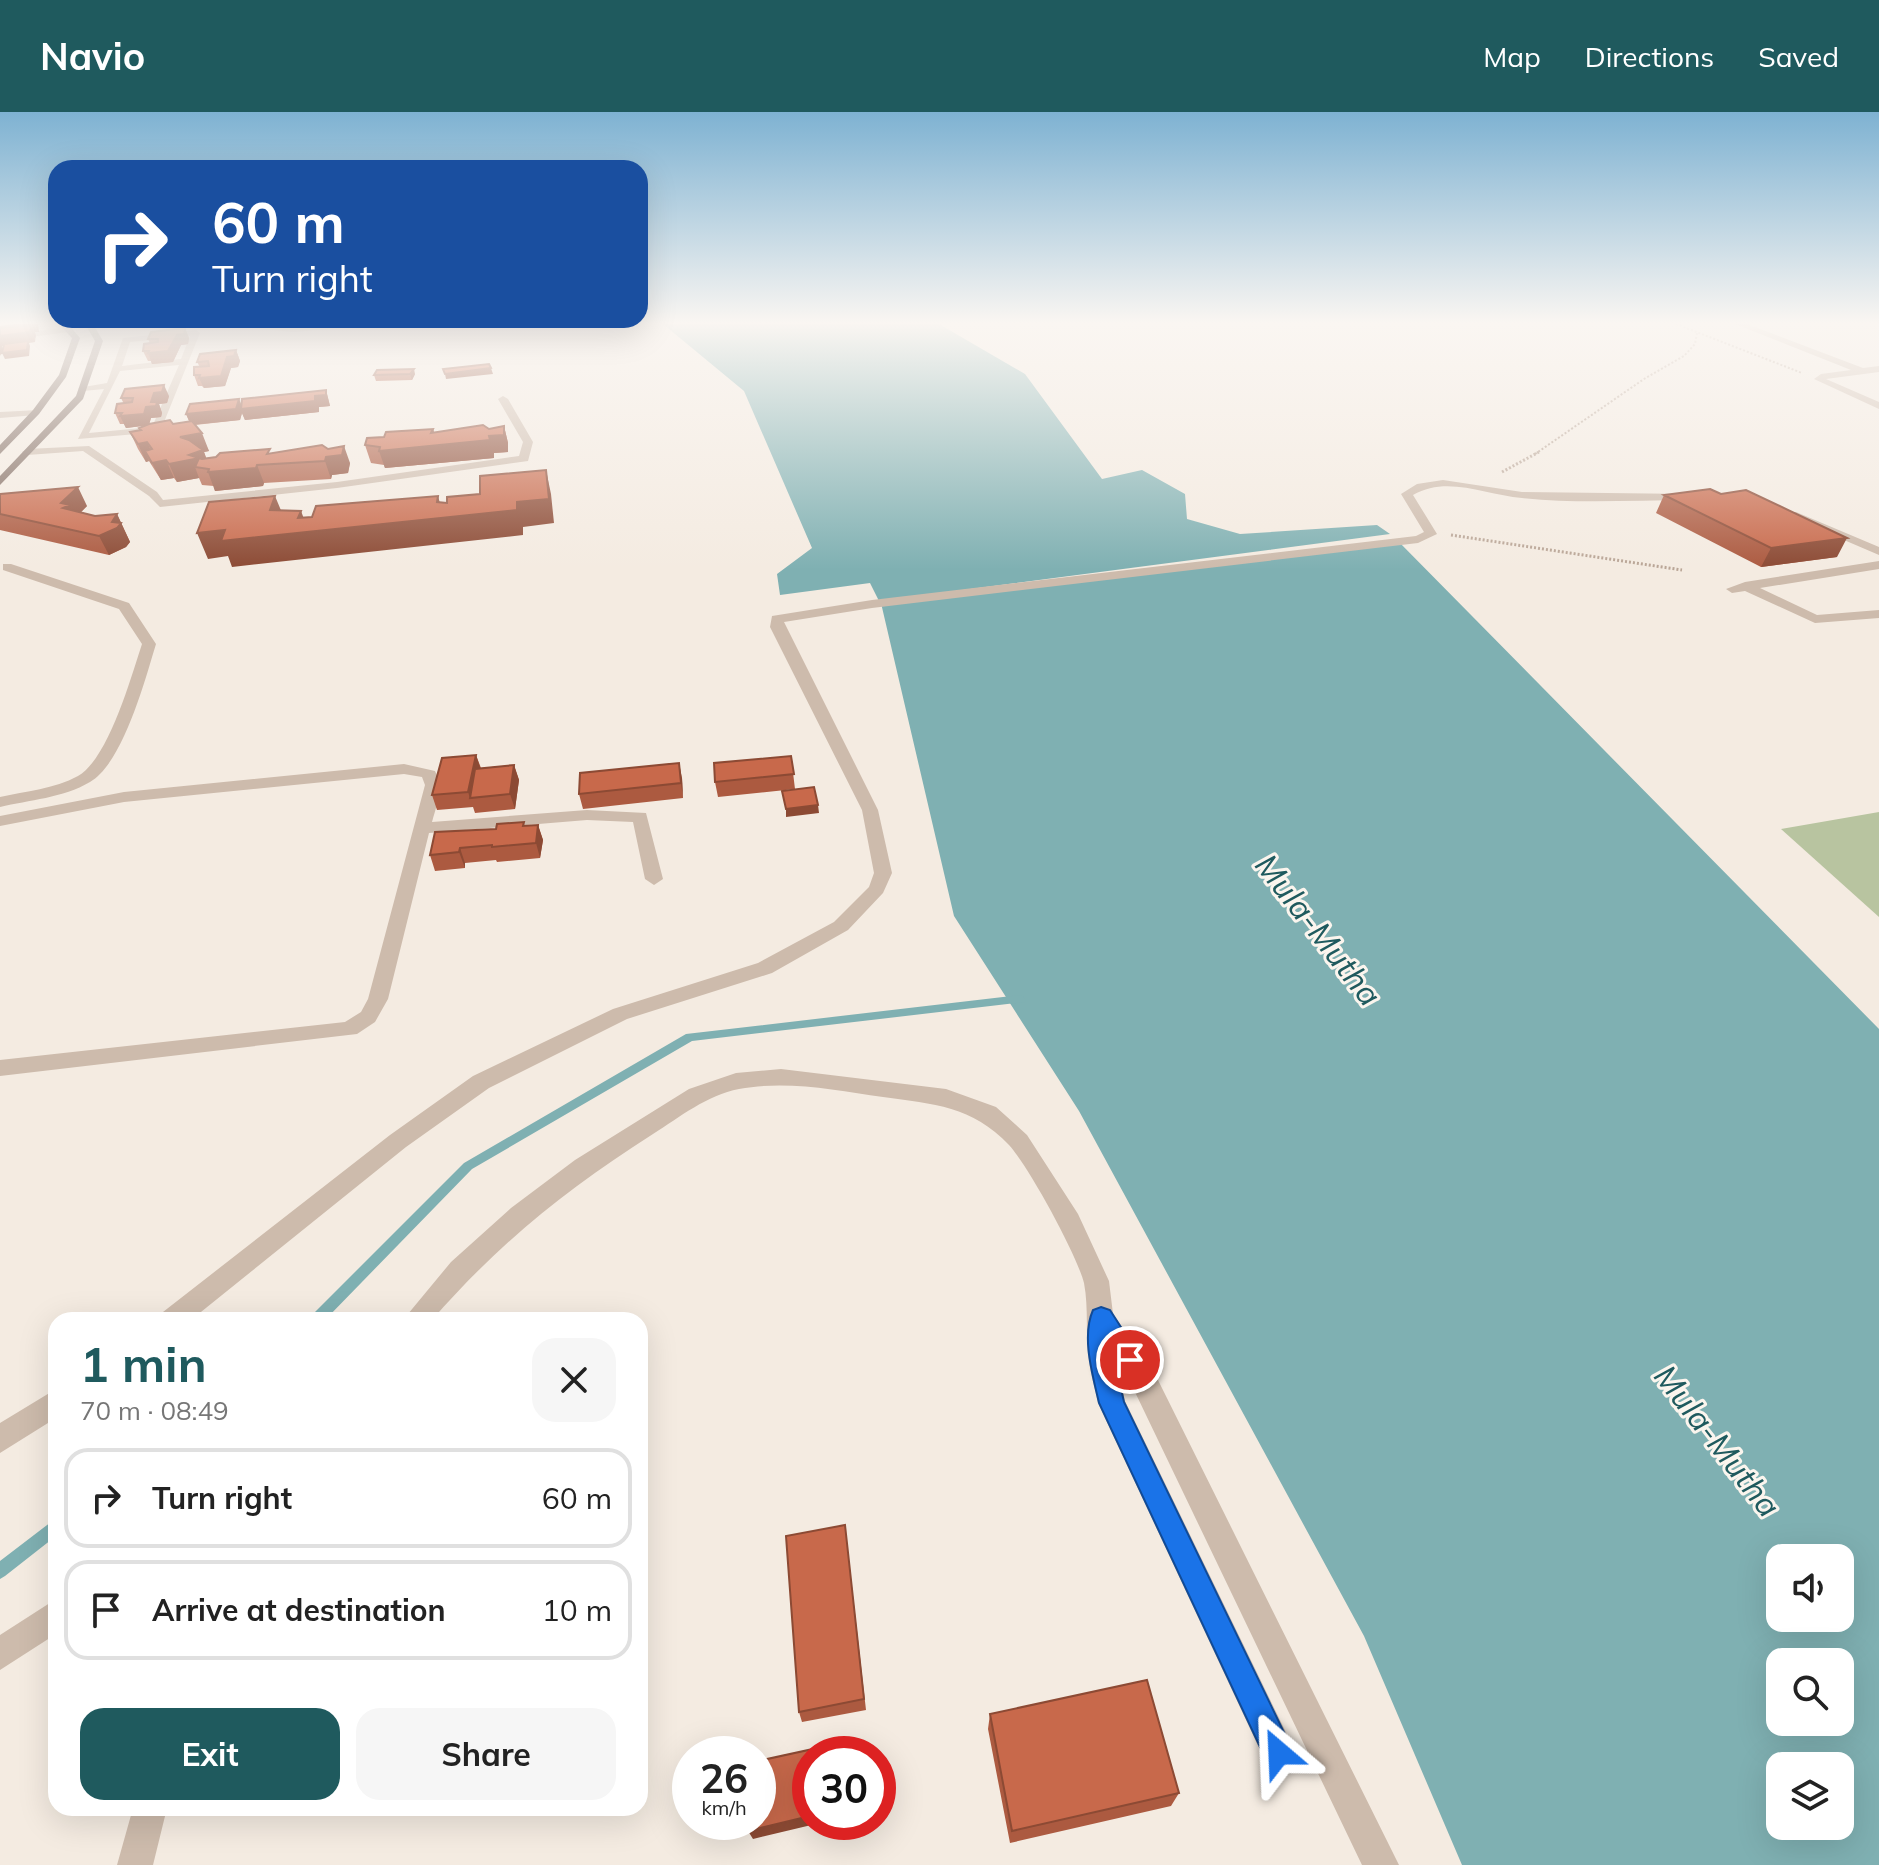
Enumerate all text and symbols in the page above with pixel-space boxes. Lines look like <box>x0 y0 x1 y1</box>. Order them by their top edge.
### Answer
text: Navio <box>40 32 145 80</box>
text: Map <box>1483 39 1541 74</box>
text: Directions <box>1585 39 1714 74</box>
text: Saved <box>1758 39 1839 74</box>
text: 60 m <box>212 187 345 257</box>
icon: right <box>80 192 184 296</box>
text: Turn right <box>212 256 373 301</box>
water label: Mula-Mutha <box>1247 846 1390 1013</box>
pin <box>1096 1326 1164 1394</box>
text: 1 min <box>80 1334 207 1394</box>
button: close <box>532 1338 616 1422</box>
icon: arrive <box>1108 1338 1152 1382</box>
water label: Mula-Mutha <box>1646 1357 1789 1524</box>
text: 70 m · 08:49 <box>80 1394 229 1427</box>
icon: right <box>84 1476 128 1520</box>
text: Turn right <box>152 1479 292 1517</box>
text: 60 m <box>542 1479 612 1517</box>
map controls <box>1766 1544 1854 1840</box>
button: sound <box>1766 1544 1854 1632</box>
icon: arrive <box>84 1588 128 1632</box>
text: Arrive at destination <box>152 1591 446 1629</box>
text: 10 m <box>542 1591 612 1629</box>
button: search <box>1766 1648 1854 1736</box>
button: Exit <box>80 1708 340 1800</box>
button: Share <box>356 1708 616 1800</box>
position arrow <box>1237 1711 1321 1795</box>
speed limit sign: 30 <box>792 1736 896 1840</box>
button: layers <box>1766 1752 1854 1840</box>
text: 26 <box>700 1753 748 1803</box>
text: km/h <box>701 1795 747 1820</box>

